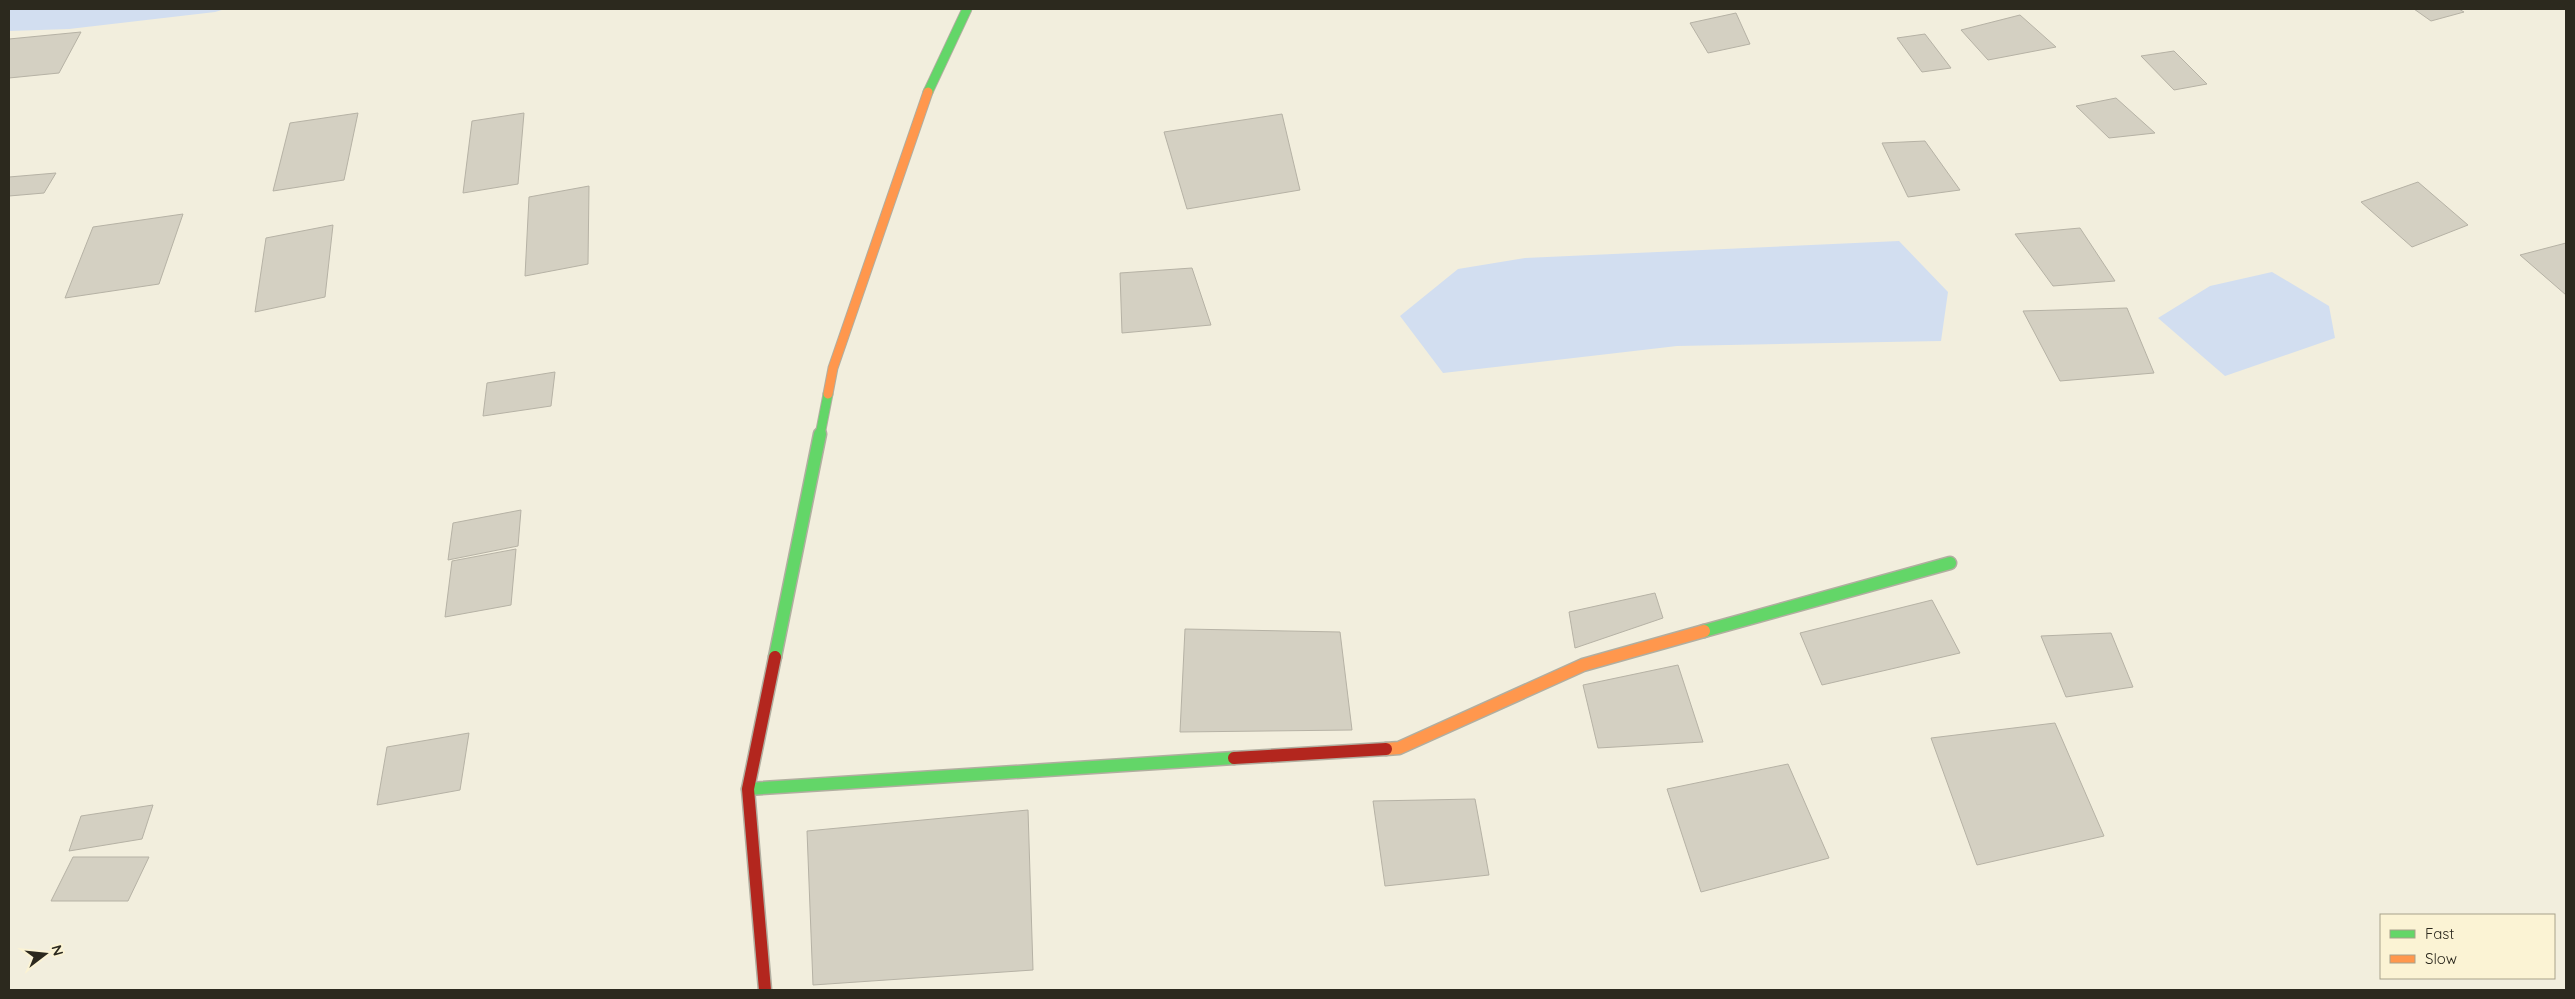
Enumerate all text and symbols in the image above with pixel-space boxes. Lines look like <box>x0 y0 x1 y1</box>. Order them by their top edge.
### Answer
legend <box>2380 914 2555 979</box>
text: Fast <box>2425 924 2454 943</box>
north arrow <box>20 929 70 979</box>
text: N <box>47 943 68 958</box>
text: Slow <box>2425 949 2457 968</box>

